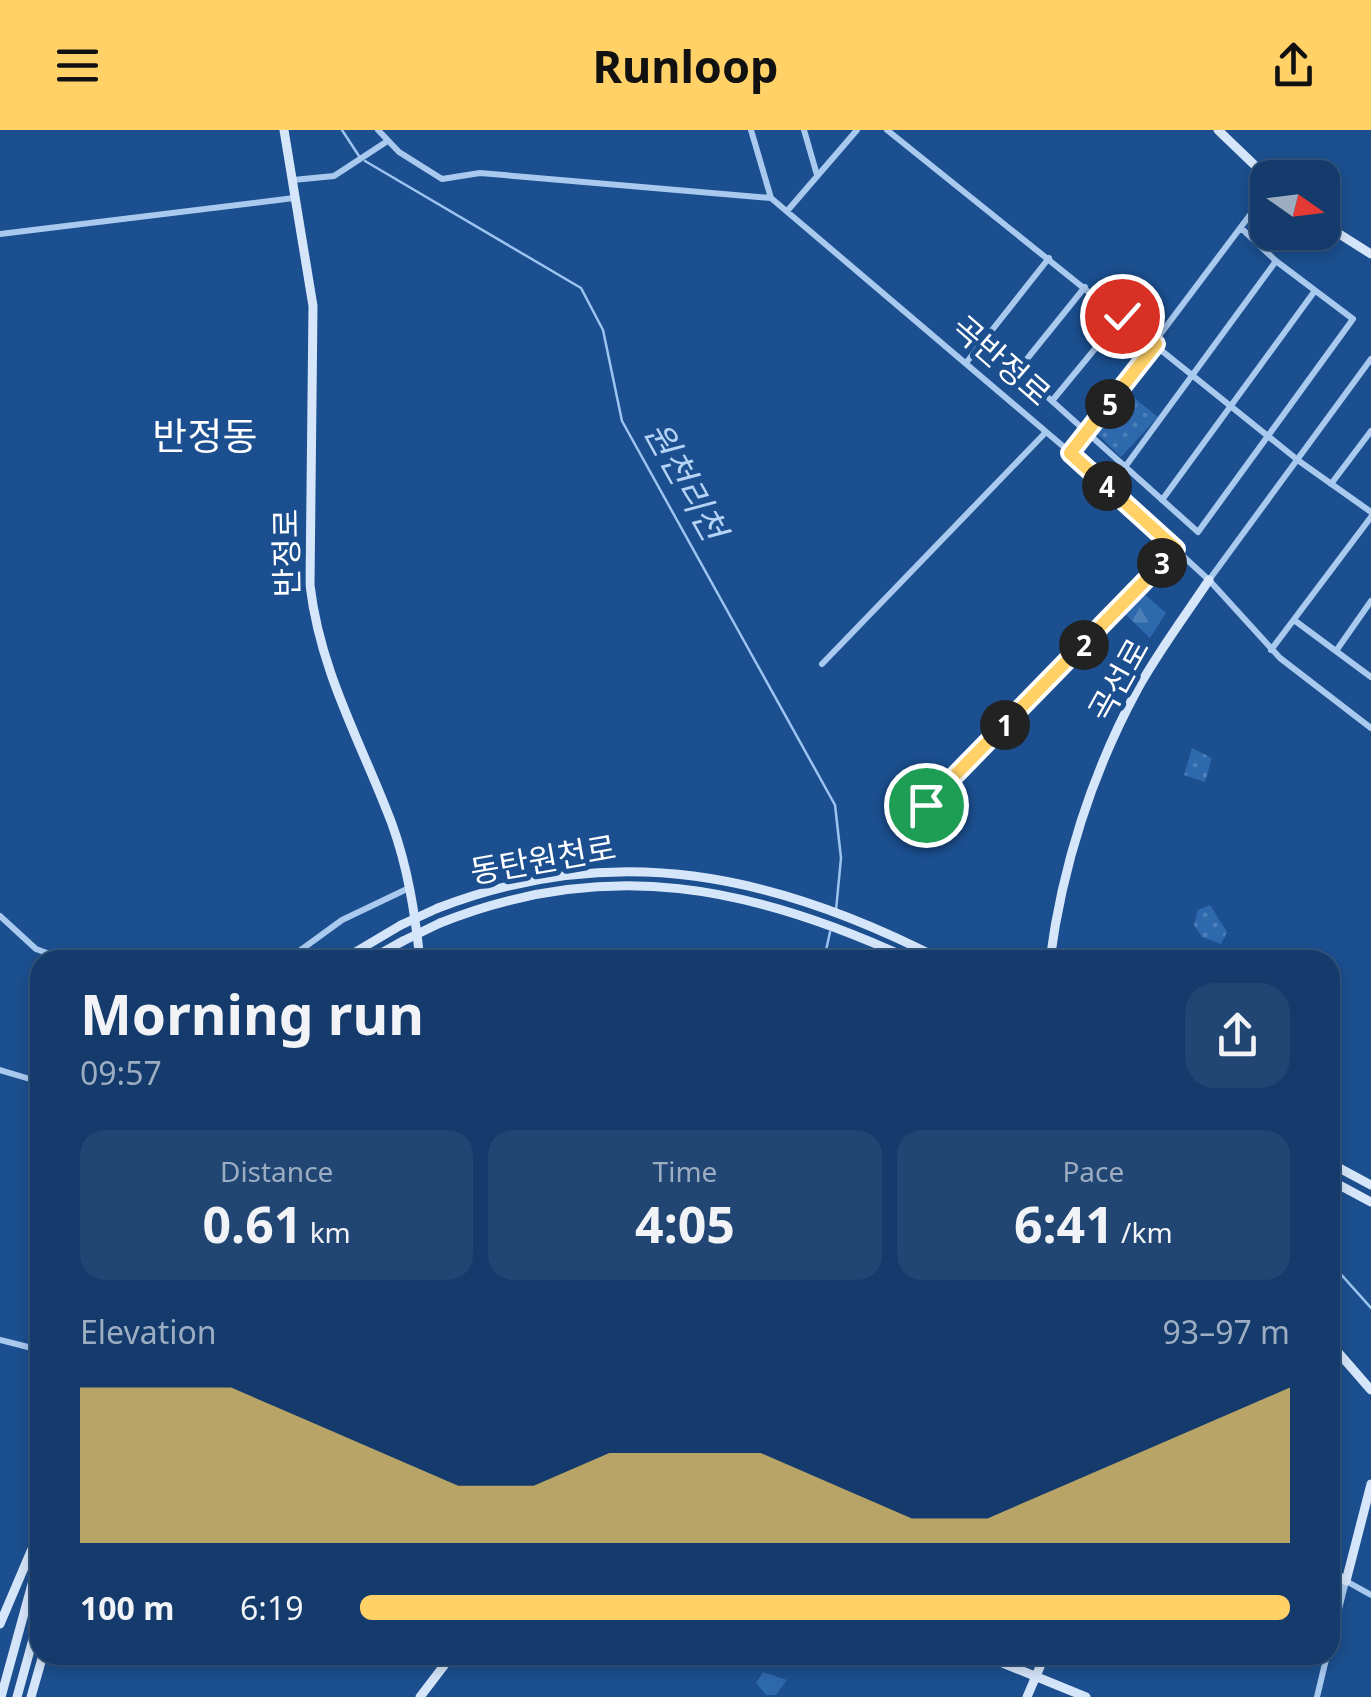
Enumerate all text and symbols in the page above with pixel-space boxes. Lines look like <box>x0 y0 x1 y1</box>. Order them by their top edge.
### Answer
text: Runloop <box>592 35 779 96</box>
icon: menu <box>50 38 105 93</box>
icon: share <box>1266 38 1321 93</box>
north arrow <box>1250 160 1340 250</box>
map controls <box>1250 160 1340 250</box>
pin <box>1080 274 1165 359</box>
icon: check <box>1095 289 1150 344</box>
street label: 곡반정로 <box>943 305 1061 415</box>
pin: 5 <box>1085 379 1135 429</box>
text: 5 <box>1102 385 1118 423</box>
district label: 반정동 <box>153 409 257 461</box>
water label: 원천리천 <box>635 413 740 551</box>
pin: 4 <box>1082 461 1132 511</box>
text: 4 <box>1099 467 1115 505</box>
street label: 반정로 <box>263 508 308 598</box>
pin: 3 <box>1137 538 1187 588</box>
text: 3 <box>1154 544 1170 582</box>
pin: 2 <box>1059 620 1109 670</box>
text: 2 <box>1076 626 1092 664</box>
street label: 곡선로 <box>1077 630 1158 728</box>
pin: 1 <box>980 700 1030 750</box>
text: 1 <box>997 706 1013 744</box>
pin <box>884 763 969 848</box>
icon: arrive <box>899 778 954 833</box>
street label: 동탄원천로 <box>467 825 619 892</box>
text: Morning run <box>80 976 424 1051</box>
button: share <box>1185 983 1290 1088</box>
text: 09:57 <box>80 1051 162 1094</box>
text: Distance <box>220 1152 333 1190</box>
text: Time <box>653 1152 717 1190</box>
text: Pace <box>1062 1152 1124 1190</box>
text: 0.61 <box>203 1190 302 1258</box>
text: 4:05 <box>635 1190 735 1258</box>
text: 6:41 <box>1014 1190 1114 1258</box>
text: km <box>302 1213 351 1251</box>
text: /km <box>1114 1213 1173 1251</box>
text: Elevation <box>80 1310 217 1353</box>
text: 93–97 m <box>1163 1310 1290 1353</box>
text: 100 m <box>80 1586 174 1629</box>
text: 6:19 <box>240 1586 304 1629</box>

